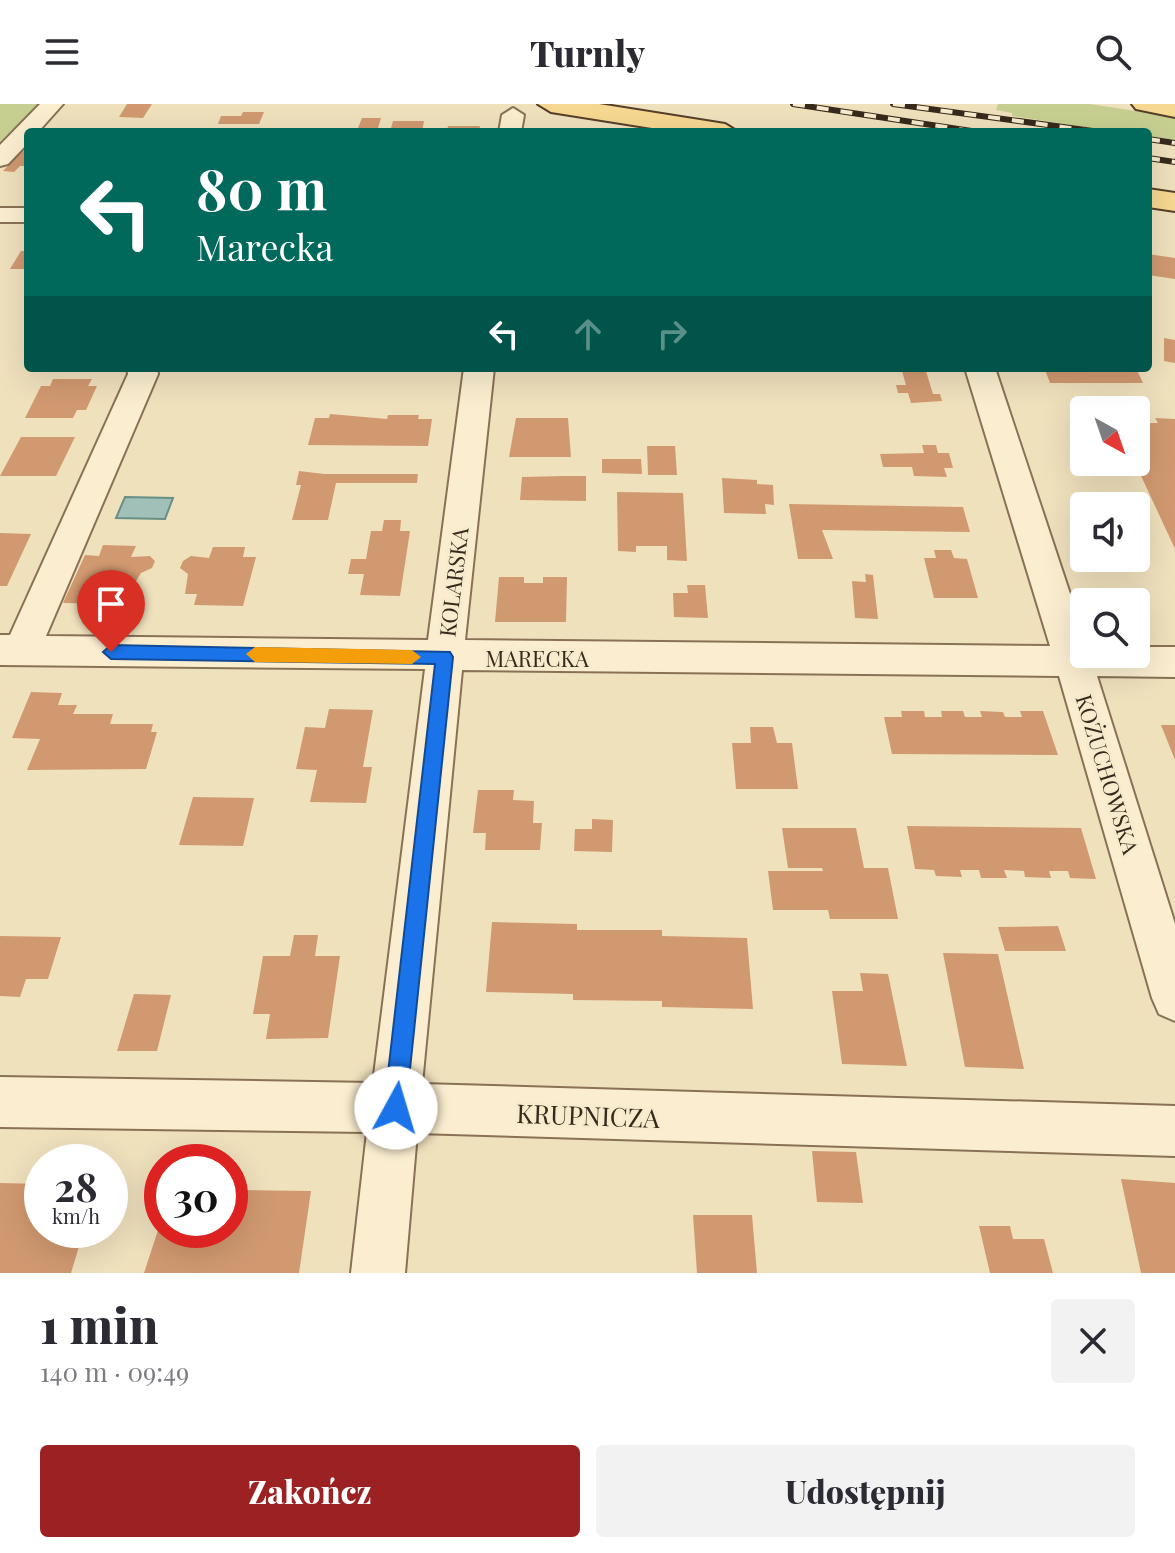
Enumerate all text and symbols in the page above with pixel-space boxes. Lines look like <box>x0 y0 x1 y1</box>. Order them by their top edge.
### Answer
text: Turnly <box>530 28 645 76</box>
icon: menu <box>40 30 84 74</box>
icon: search <box>1091 30 1135 74</box>
text: 80 m <box>196 150 327 225</box>
icon: left <box>64 160 168 264</box>
text: Marecka <box>196 222 333 270</box>
icon: left <box>482 312 526 356</box>
icon: ahead <box>566 312 610 356</box>
icon: right <box>650 312 694 356</box>
north arrow <box>1070 396 1150 476</box>
map controls <box>1070 396 1150 668</box>
button: sound <box>1070 492 1150 572</box>
street label: KOLARSKA <box>431 525 475 639</box>
pin <box>77 570 145 652</box>
icon: arrive <box>89 582 133 626</box>
button: search <box>1070 588 1150 668</box>
street label: MARECKA <box>485 643 589 673</box>
street label: KOŻUCHOWSKA <box>1069 691 1147 858</box>
position arrow <box>354 1066 438 1150</box>
street label: KRUPNICZA <box>516 1095 661 1135</box>
speed limit sign: 30 <box>144 1144 248 1248</box>
text: 28 <box>54 1159 98 1212</box>
text: km/h <box>52 1202 100 1229</box>
text: 1 min <box>40 1292 158 1356</box>
button: close <box>1051 1299 1135 1383</box>
text: 140 m · 09:49 <box>40 1354 189 1389</box>
button: Zakończ <box>40 1445 580 1537</box>
button: Udostępnij <box>596 1445 1135 1537</box>

